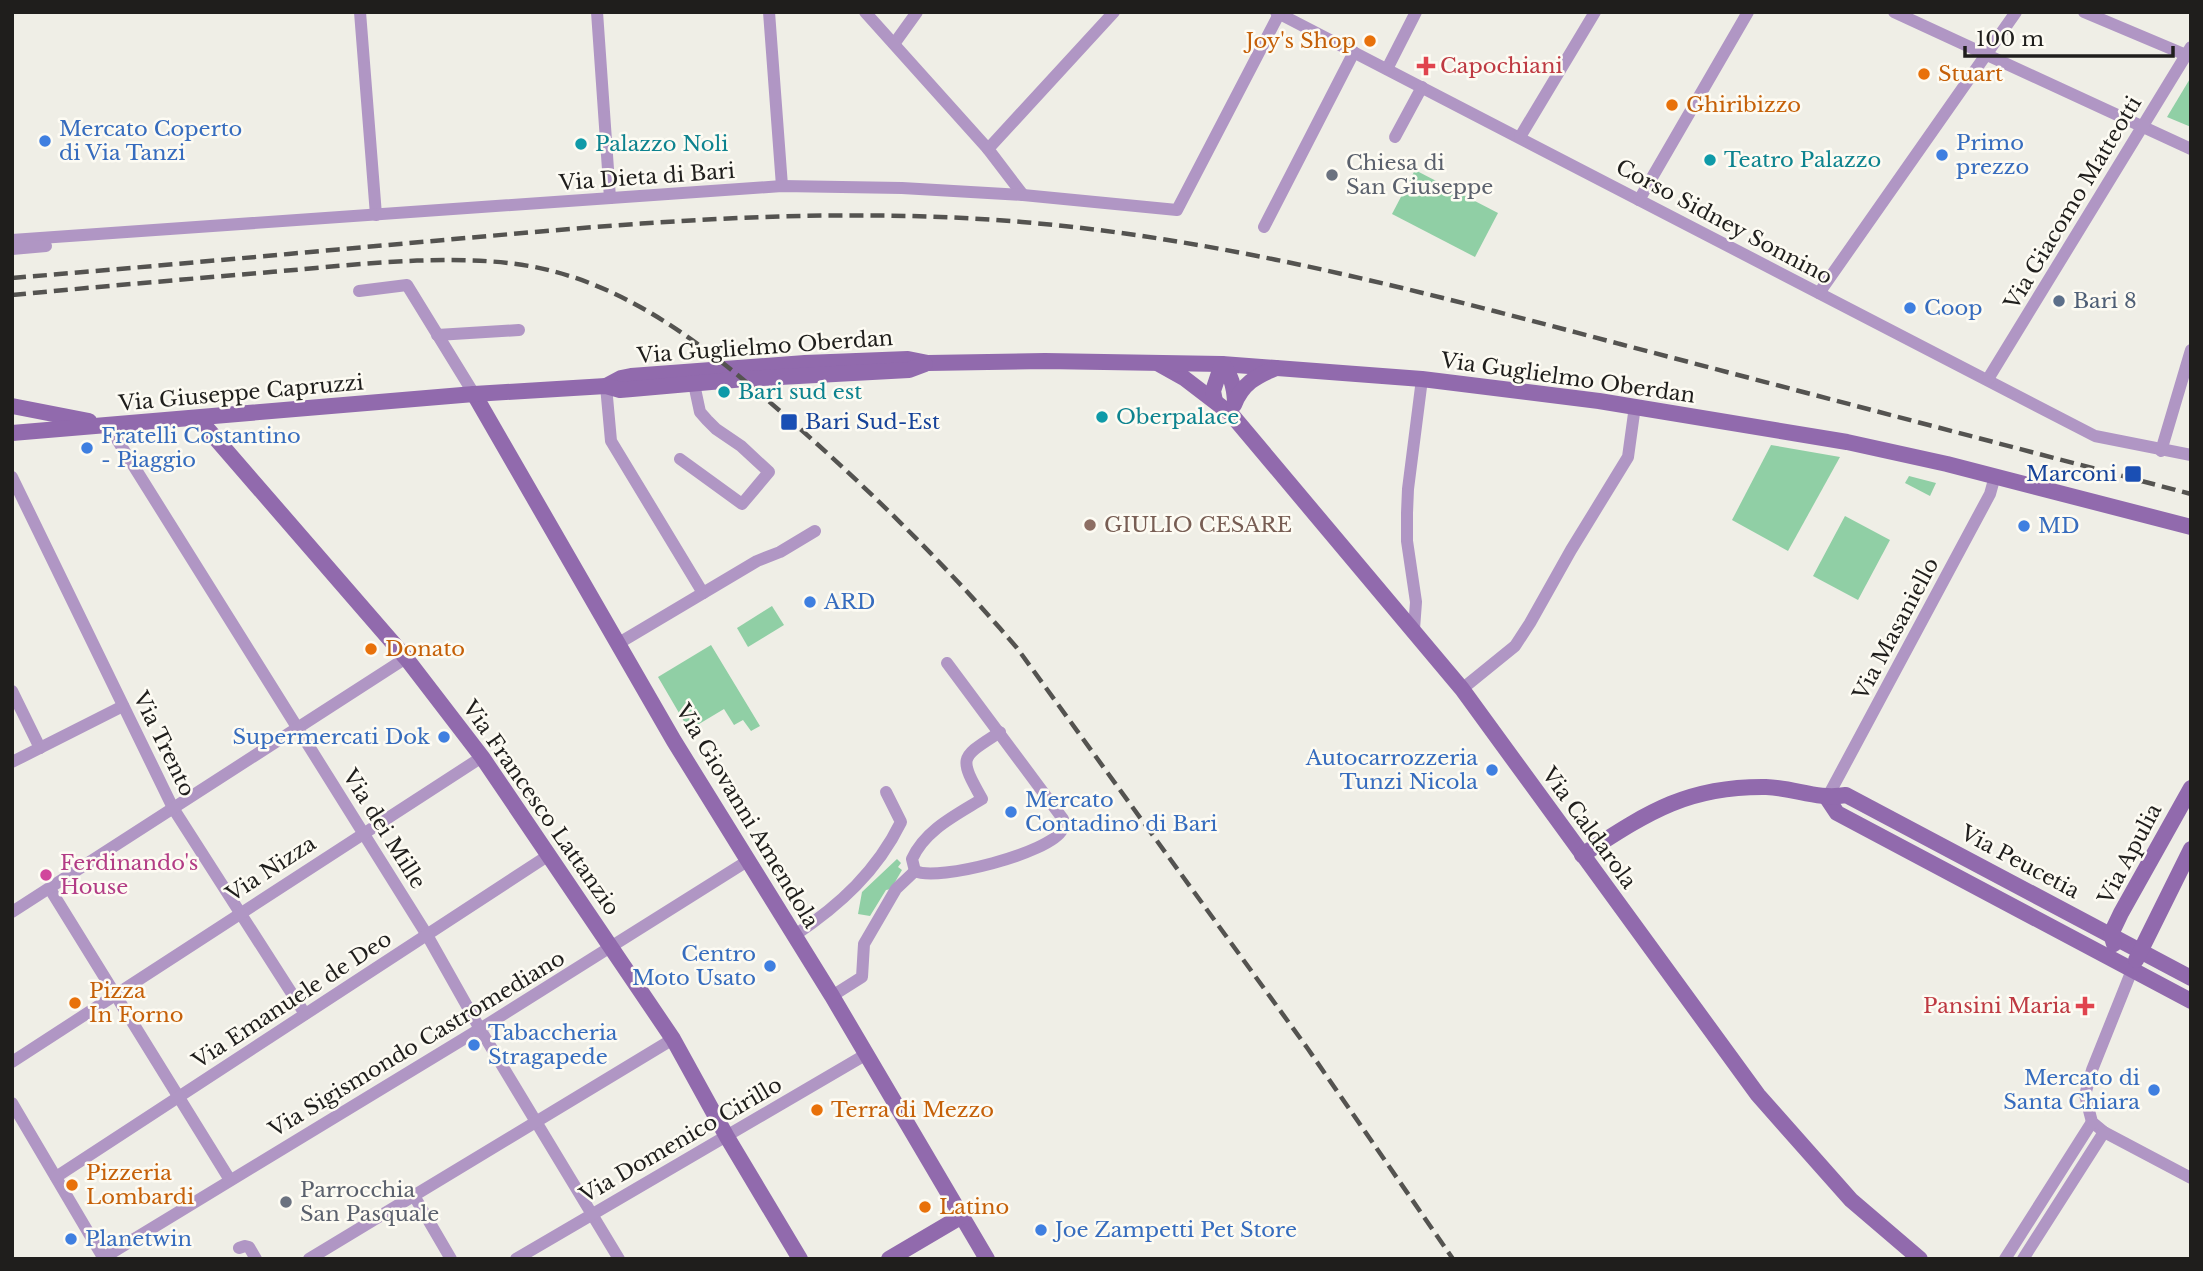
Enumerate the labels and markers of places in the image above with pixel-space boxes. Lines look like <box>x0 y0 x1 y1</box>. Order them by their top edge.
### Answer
place label: Joy's Shop <box>1243 28 1356 54</box>
marker: Joy's Shop <box>1362 33 1378 49</box>
place label: Capochiani <box>1440 53 1563 79</box>
marker: Capochiani <box>1418 58 1434 74</box>
place label: Stuart <box>1938 61 2003 87</box>
marker: Stuart <box>1916 66 1932 82</box>
place label: Ghiribizzo <box>1686 92 1801 118</box>
marker: Ghiribizzo <box>1664 97 1680 113</box>
place label: Mercato Coperto di Via Tanzi <box>59 116 242 166</box>
place label: Primo prezzo <box>1956 130 2029 180</box>
place label: Palazzo Noli <box>595 131 728 157</box>
marker: Mercato Coperto di Via Tanzi <box>37 133 53 149</box>
marker: Palazzo Noli <box>573 136 589 152</box>
place label: Teatro Palazzo <box>1724 147 1881 173</box>
marker: Primo prezzo <box>1934 147 1950 163</box>
place label: Chiesa di San Giuseppe <box>1346 150 1493 200</box>
marker: Teatro Palazzo <box>1702 152 1718 168</box>
marker: Chiesa di San Giuseppe <box>1324 167 1340 183</box>
place label: Bari 8 <box>2073 288 2137 314</box>
marker: Bari 8 <box>2051 293 2067 309</box>
place label: Coop <box>1924 295 1983 321</box>
marker: Coop <box>1902 300 1918 316</box>
place label: Bari sud est <box>738 379 862 405</box>
marker: Bari sud est <box>716 384 732 400</box>
place label: Oberpalace <box>1116 404 1239 430</box>
place label: Bari Sud-Est <box>805 409 940 435</box>
marker: Oberpalace <box>1094 409 1110 425</box>
marker: Bari Sud-Est <box>779 412 799 432</box>
place label: Fratelli Costantino - Piaggio <box>101 423 301 473</box>
marker: Fratelli Costantino - Piaggio <box>79 440 95 456</box>
place label: Marconi <box>2026 461 2117 487</box>
marker: Marconi <box>2123 464 2143 484</box>
place label: GIULIO CESARE <box>1104 512 1292 538</box>
place label: MD <box>2038 513 2079 539</box>
marker: GIULIO CESARE <box>1082 517 1098 533</box>
marker: MD <box>2016 518 2032 534</box>
place label: ARD <box>823 589 875 615</box>
marker: ARD <box>802 594 818 610</box>
place label: Donato <box>385 636 465 662</box>
marker: Donato <box>363 641 379 657</box>
place label: Supermercati Dok <box>232 724 430 750</box>
marker: Supermercati Dok <box>436 729 452 745</box>
place label: Autocarrozzeria Tunzi Nicola <box>1305 745 1478 795</box>
marker: Autocarrozzeria Tunzi Nicola <box>1484 762 1500 778</box>
place label: Mercato Contadino di Bari <box>1025 787 1217 837</box>
marker: Mercato Contadino di Bari <box>1003 804 1019 820</box>
place label: Ferdinando's House <box>60 850 198 900</box>
marker: Ferdinando's House <box>38 867 54 883</box>
place label: Centro Moto Usato <box>632 941 756 991</box>
marker: Centro Moto Usato <box>762 958 778 974</box>
place label: Pizza In Forno <box>89 978 183 1028</box>
place label: Pansini Maria <box>1923 993 2071 1019</box>
marker: Pizza In Forno <box>67 995 83 1011</box>
marker: Pansini Maria <box>2077 998 2093 1014</box>
place label: Tabaccheria Stragapede <box>488 1020 618 1070</box>
marker: Tabaccheria Stragapede <box>466 1037 482 1053</box>
place label: Mercato di Santa Chiara <box>2003 1065 2140 1115</box>
marker: Mercato di Santa Chiara <box>2146 1082 2162 1098</box>
place label: Terra di Mezzo <box>831 1097 994 1123</box>
marker: Terra di Mezzo <box>809 1102 825 1118</box>
place label: Pizzeria Lombardi <box>86 1160 194 1210</box>
marker: Pizzeria Lombardi <box>64 1177 80 1193</box>
place label: Parrocchia San Pasquale <box>300 1177 439 1227</box>
marker: Parrocchia San Pasquale <box>278 1194 294 1210</box>
place label: Latino <box>939 1194 1009 1220</box>
marker: Latino <box>917 1199 933 1215</box>
place label: Joe Zampetti Pet Store <box>1052 1217 1297 1243</box>
marker: Joe Zampetti Pet Store <box>1033 1222 1049 1238</box>
place label: Planetwin <box>85 1226 192 1252</box>
marker: Planetwin <box>63 1231 79 1247</box>

